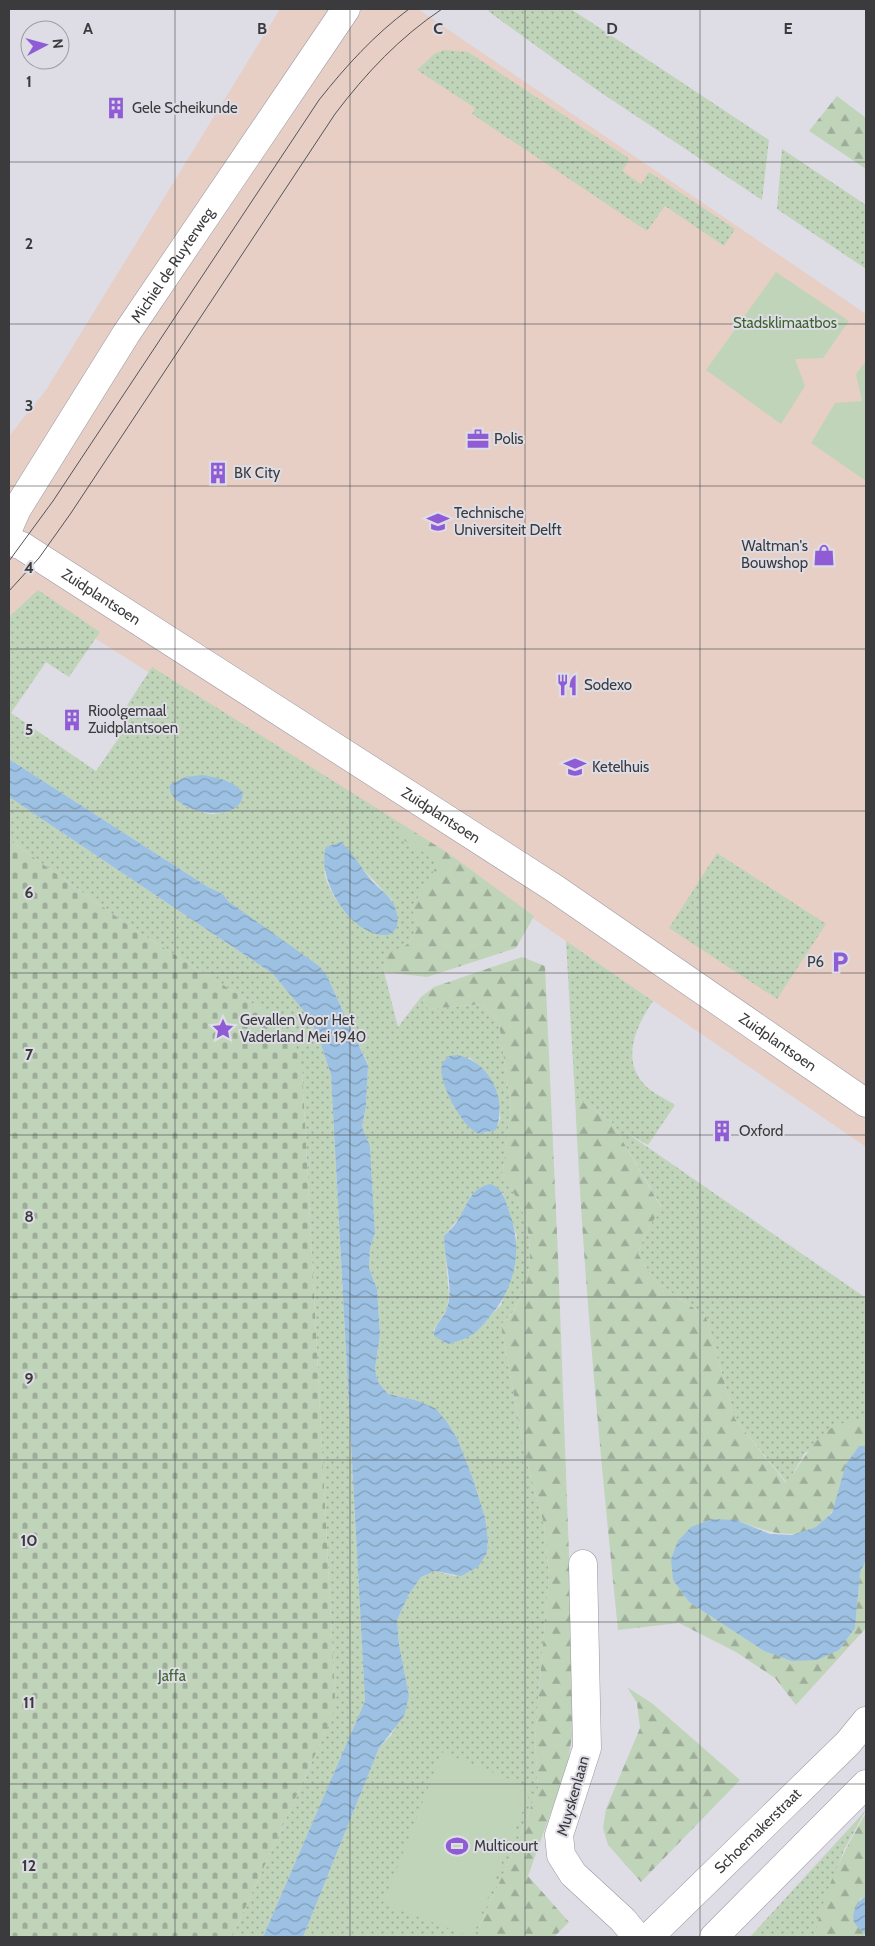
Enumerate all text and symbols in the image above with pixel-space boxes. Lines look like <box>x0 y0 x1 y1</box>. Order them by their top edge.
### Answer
text: A <box>83 19 93 38</box>
text: B <box>257 19 267 38</box>
text: C <box>433 19 443 38</box>
text: D <box>606 19 618 38</box>
text: E <box>783 19 793 38</box>
north arrow <box>20 20 70 70</box>
text: N <box>48 38 67 50</box>
text: 1 <box>26 72 32 91</box>
building icon: Gele Scheikunde <box>103 95 129 121</box>
place label: Gele Scheikunde <box>132 99 238 117</box>
street label: Michiel de Ruyterweg <box>127 204 218 326</box>
text: 2 <box>25 234 33 253</box>
park label: Stadsklimaatbos <box>733 314 837 332</box>
text: 3 <box>25 396 33 415</box>
office icon: Polis <box>465 426 491 452</box>
place label: Polis <box>494 430 524 448</box>
building icon: BK City <box>205 460 231 486</box>
place label: BK City <box>234 464 281 482</box>
place label: Technische Universiteit Delft <box>454 504 562 539</box>
school or university icon: Technische Universiteit Delft <box>425 509 451 535</box>
place label: Waltman's Bouwshop <box>741 537 808 572</box>
shop icon: Waltman's Bouwshop <box>811 542 837 568</box>
text: 4 <box>24 558 34 577</box>
street label: Zuidplantsoen <box>58 565 144 629</box>
restaurant icon: Sodexo <box>554 672 580 698</box>
place label: Sodexo <box>584 676 632 694</box>
place label: Rioolgemaal Zuidplantsoen <box>88 702 178 737</box>
building icon: Rioolgemaal Zuidplantsoen <box>59 707 85 733</box>
text: 5 <box>25 720 33 739</box>
school or university icon: Ketelhuis <box>562 754 588 780</box>
place label: Ketelhuis <box>592 758 649 776</box>
street label: Zuidplantsoen <box>398 783 484 847</box>
text: 6 <box>25 883 34 902</box>
parking icon: P6 <box>827 949 853 975</box>
place label: P6 <box>807 953 824 971</box>
street label: Zuidplantsoen <box>735 1009 820 1075</box>
place label: Gevallen Voor Het Vaderland Mei 1940 <box>240 1011 366 1046</box>
place icon: Gevallen Voor Het Vaderland Mei 1940 <box>210 1016 236 1042</box>
text: 7 <box>25 1045 34 1064</box>
building icon: Oxford <box>709 1118 735 1144</box>
place label: Oxford <box>739 1122 783 1140</box>
text: 8 <box>24 1207 34 1226</box>
text: 9 <box>25 1369 34 1388</box>
text: 10 <box>20 1531 38 1550</box>
park label: Jaffa <box>157 1667 187 1685</box>
text: 11 <box>23 1693 35 1712</box>
street label: Muyskenlaan <box>553 1754 593 1838</box>
street label: Schoemakerstraat <box>711 1785 805 1877</box>
sports icon: Multicourt <box>444 1833 470 1859</box>
place label: Multicourt <box>474 1837 538 1855</box>
text: 12 <box>22 1856 36 1875</box>

